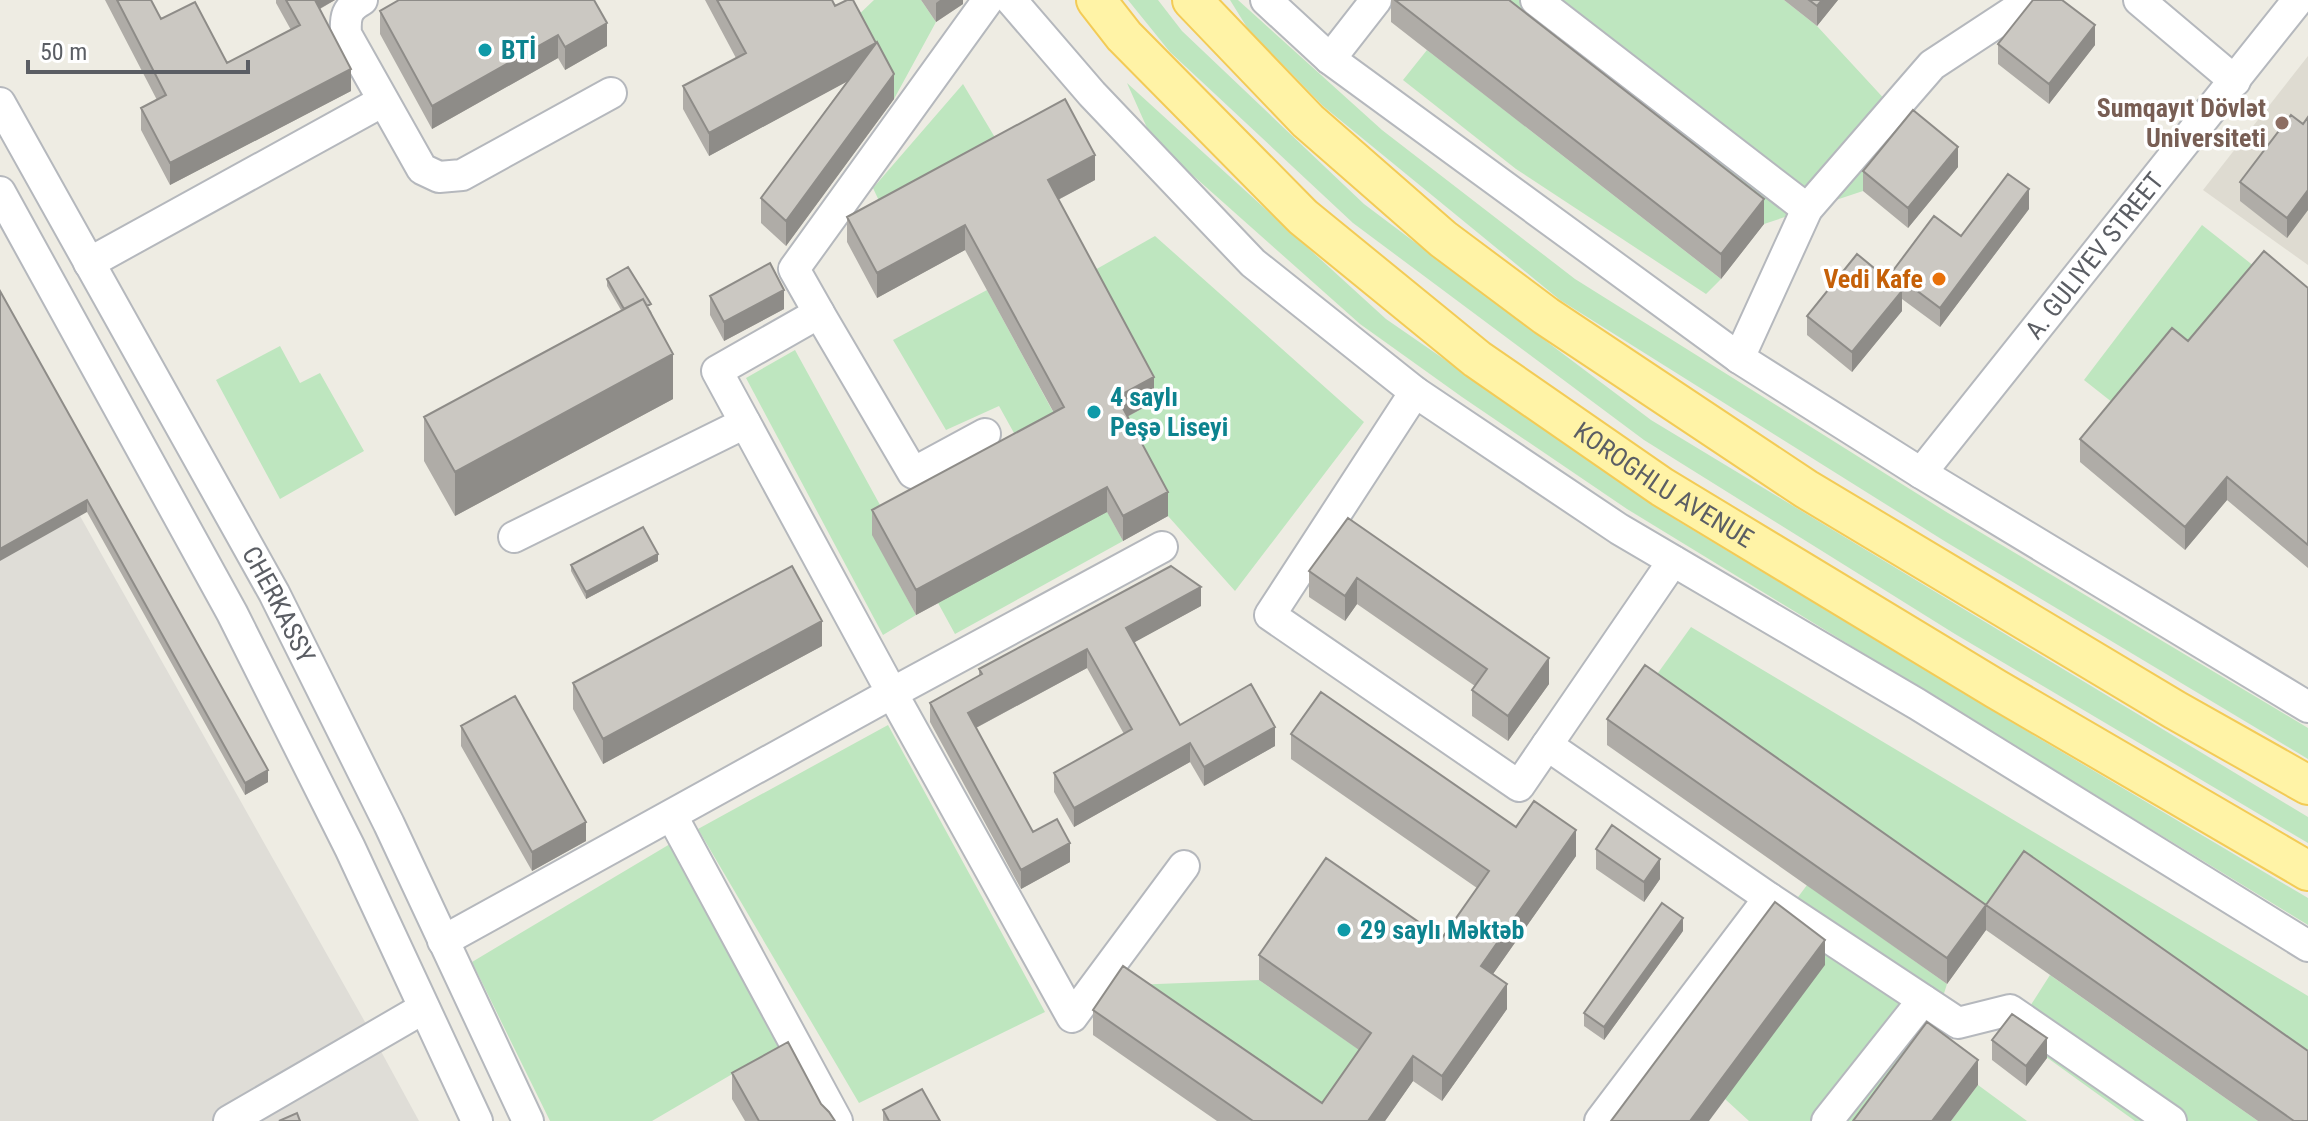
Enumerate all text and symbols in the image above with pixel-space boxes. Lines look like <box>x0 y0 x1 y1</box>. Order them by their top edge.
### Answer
scale bar <box>28 24 248 74</box>
place label: BTİ <box>501 35 536 65</box>
text: 50 m <box>40 38 87 66</box>
marker: BTİ <box>476 41 494 59</box>
place label: Sumqayıt Dövlət Universiteti <box>2097 93 2266 153</box>
marker: Sumqayıt Dövlət Universiteti <box>2273 114 2291 132</box>
street label: A. GULIYEV STREET <box>2019 166 2170 345</box>
place label: Vedi Kafe <box>1823 264 1923 294</box>
marker: Vedi Kafe <box>1930 270 1948 288</box>
place label: 4 saylı Peşə Liseyi <box>1110 382 1228 442</box>
marker: 4 saylı Peşə Liseyi <box>1085 403 1103 421</box>
street label: KOROGHLU AVENUE <box>1568 416 1759 554</box>
street label: CHERKASSY <box>236 541 322 668</box>
place label: 29 saylı Məktəb <box>1360 915 1525 945</box>
marker: 29 saylı Məktəb <box>1335 921 1353 939</box>

